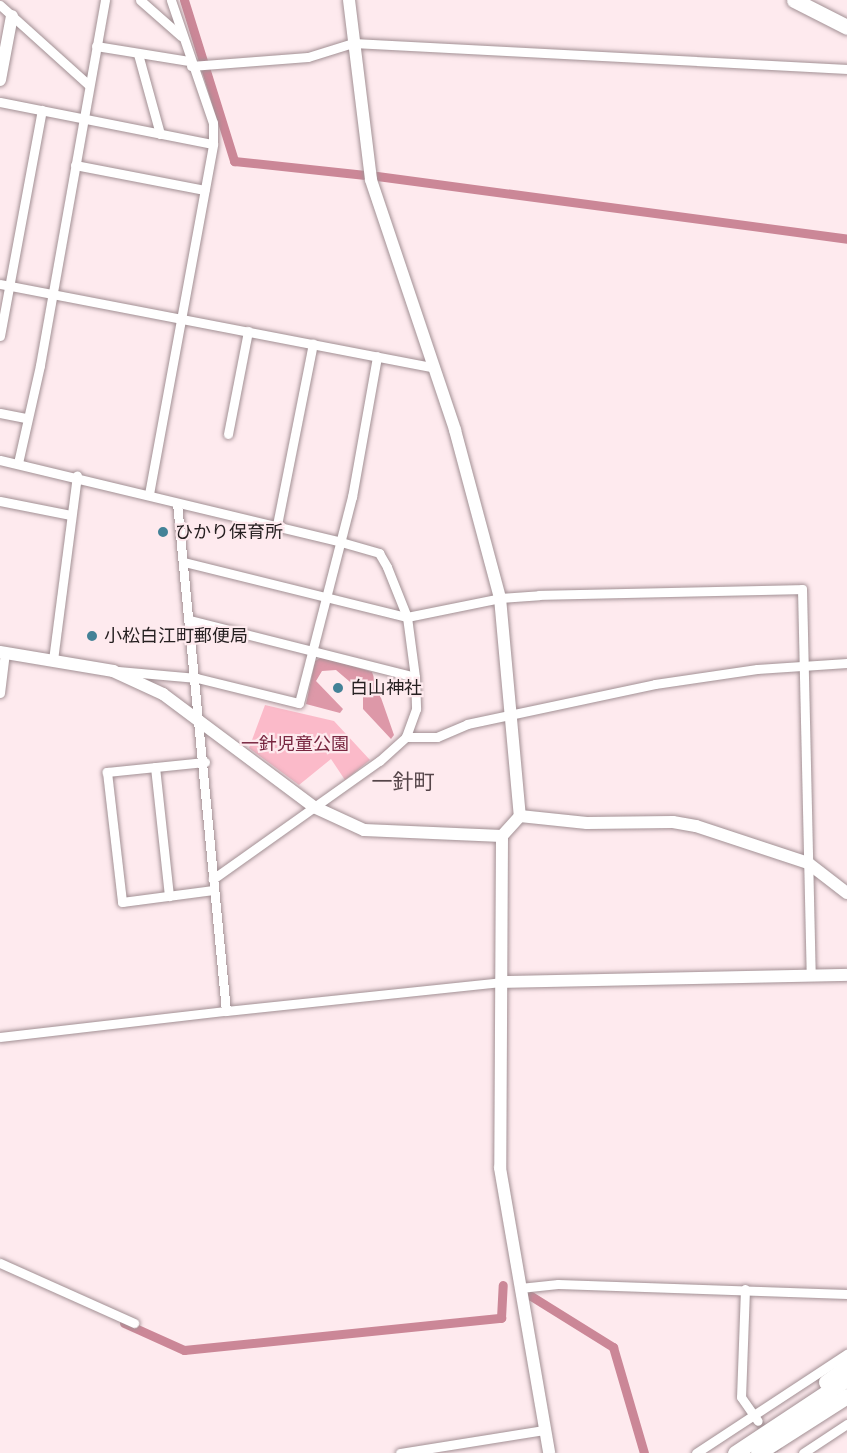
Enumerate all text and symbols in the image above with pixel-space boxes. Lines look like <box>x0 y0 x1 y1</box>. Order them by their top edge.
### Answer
place label: ひかり保育所 <box>175 521 283 543</box>
marker: ひかり保育所 <box>156 525 170 539</box>
place label: 小松白江町郵便局 <box>104 625 248 647</box>
marker: 小松白江町郵便局 <box>85 629 99 643</box>
place label: 白山神社 <box>350 677 422 699</box>
marker: 白山神社 <box>331 681 345 695</box>
park label: 一針児童公園 <box>241 733 349 755</box>
district label: 一針町 <box>372 769 434 795</box>

